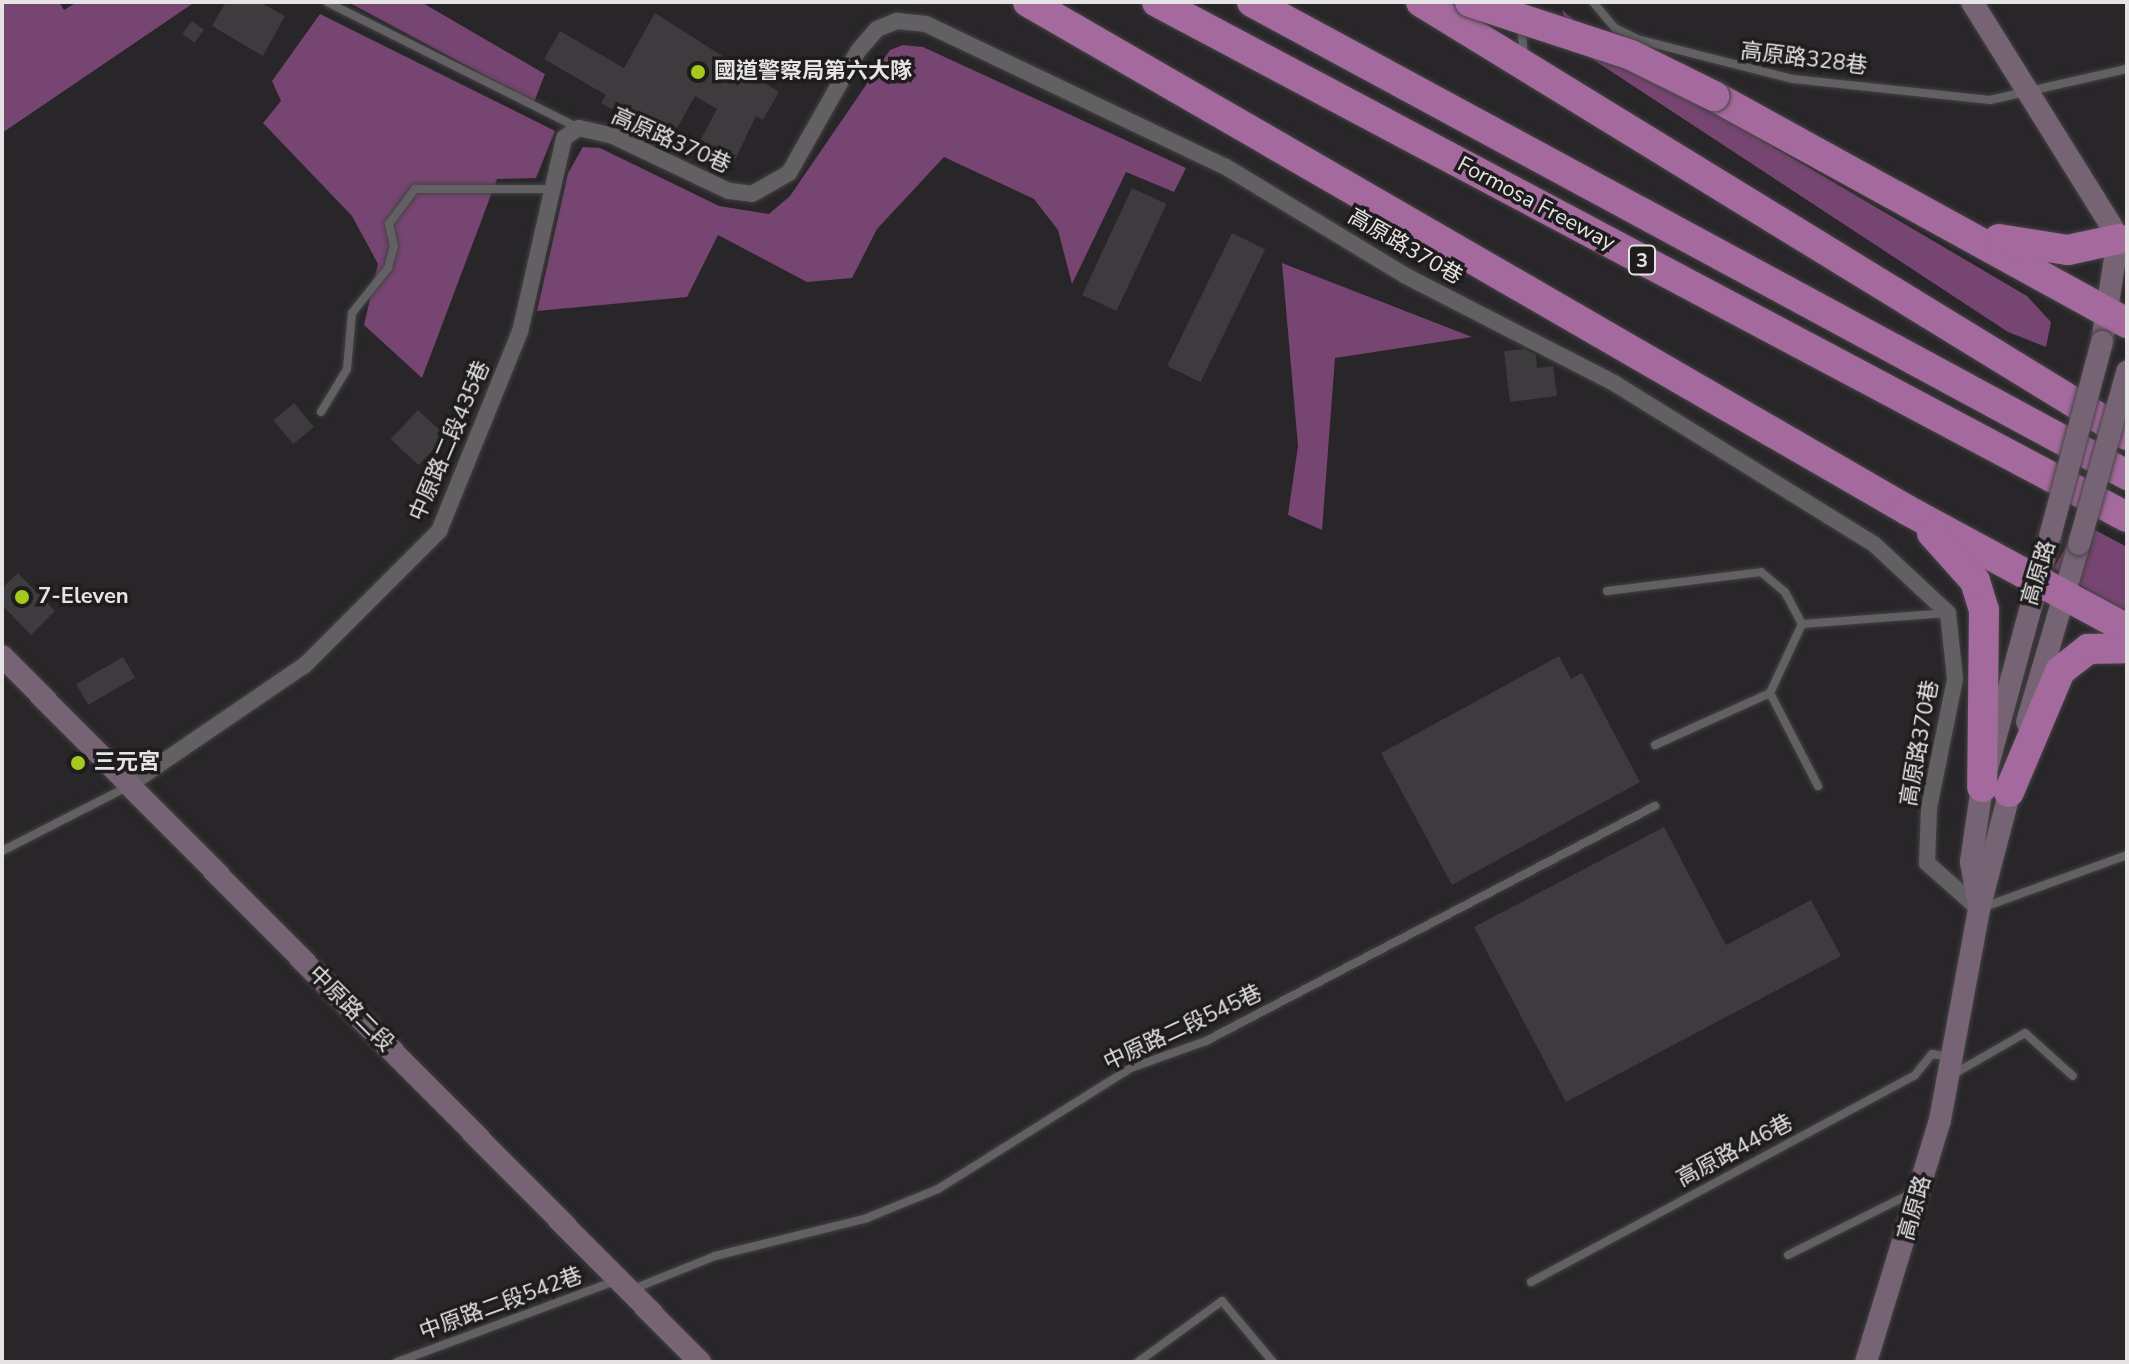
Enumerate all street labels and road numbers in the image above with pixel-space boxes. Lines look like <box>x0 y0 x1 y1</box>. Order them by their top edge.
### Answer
street label: 高原路328巷 <box>1739 38 1869 80</box>
street label: 高原路370巷 <box>607 103 735 179</box>
street label: Formosa Freeway <box>1453 151 1619 257</box>
street label: 高原路370巷 <box>1343 204 1467 290</box>
road number: 3 <box>1628 244 1656 276</box>
street label: 中原路二段435巷 <box>404 357 496 525</box>
street label: 高原路 <box>2017 538 2061 608</box>
street label: 高原路370巷 <box>1896 678 1944 808</box>
street label: 中原路二段 <box>303 961 399 1057</box>
street label: 中原路二段545巷 <box>1100 980 1266 1076</box>
street label: 高原路446巷 <box>1672 1109 1798 1193</box>
street label: 高原路 <box>1893 1173 1937 1243</box>
street label: 中原路二段542巷 <box>416 1262 586 1346</box>

